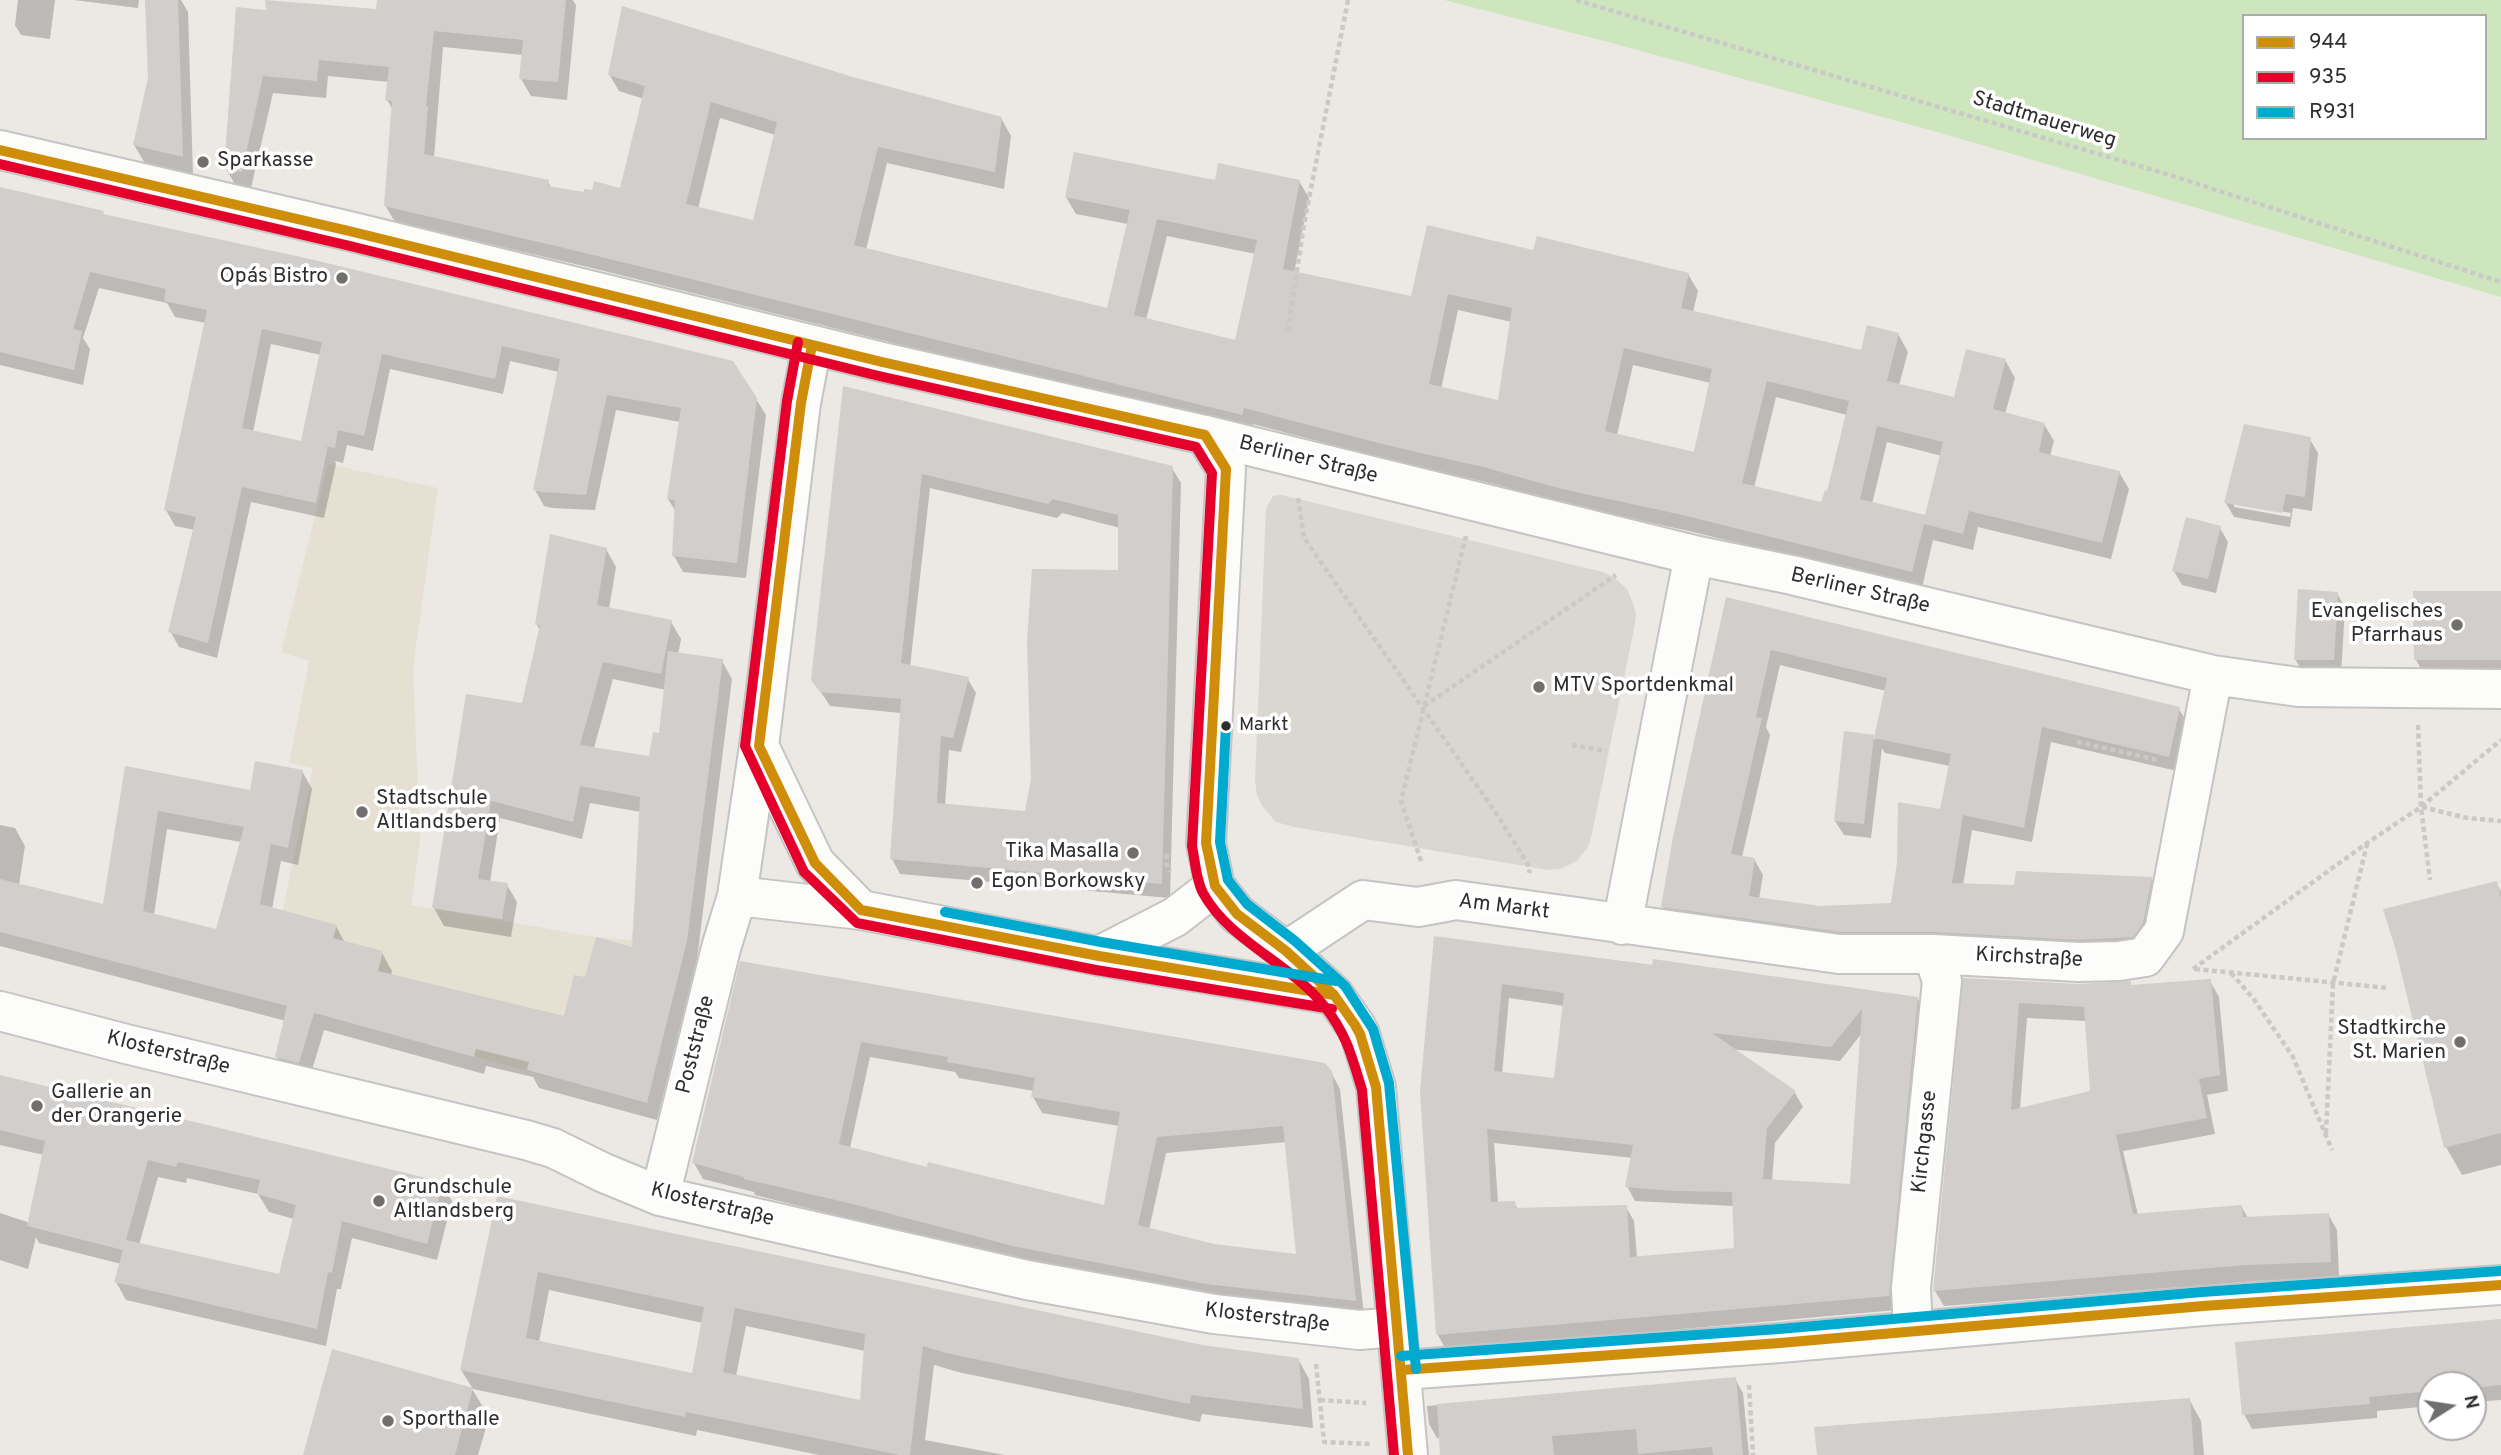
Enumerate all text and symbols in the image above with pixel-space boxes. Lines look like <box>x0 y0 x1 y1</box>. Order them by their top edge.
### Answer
legend <box>2242 14 2487 140</box>
text: 944 <box>2309 29 2348 56</box>
text: 935 <box>2309 64 2347 91</box>
street label: Stadtmauerweg <box>1969 87 2119 155</box>
text: R931 <box>2309 99 2356 126</box>
place label: Sparkasse <box>217 149 314 175</box>
marker: Sparkasse <box>195 154 211 170</box>
place label: Opa´s Bistro <box>219 265 328 291</box>
marker: Opa´s Bistro <box>334 270 350 286</box>
street label: Berliner Straße <box>1236 432 1380 490</box>
street label: Berliner Straße <box>1788 564 1932 620</box>
place label: Evangelisches Pfarrhaus <box>2311 600 2443 650</box>
marker: Evangelisches Pfarrhaus <box>2449 617 2465 633</box>
place label: MTV Sportdenkmal <box>1553 674 1734 700</box>
marker: MTV Sportdenkmal <box>1531 679 1547 695</box>
place label: Markt <box>1239 715 1288 737</box>
marker: Markt <box>1219 719 1233 733</box>
place label: Stadtschule Altlandsberg <box>376 787 497 837</box>
marker: Stadtschule Altlandsberg <box>354 804 370 820</box>
place label: Tika Masalla <box>1005 840 1119 866</box>
marker: Tika Masalla <box>1125 845 1141 861</box>
place label: Egon Borkowsky <box>991 870 1145 896</box>
marker: Egon Borkowsky <box>969 875 985 891</box>
street label: Am Markt <box>1457 890 1551 926</box>
street label: Kirchstraße <box>1975 944 2083 974</box>
street label: Poststraße <box>673 993 721 1097</box>
place label: Stadtkirche St. Marien <box>2337 1017 2446 1067</box>
street label: Klosterstraße <box>104 1027 232 1081</box>
marker: Stadtkirche St. Marien <box>2452 1034 2468 1050</box>
place label: Gallerie an der Orangerie <box>51 1081 182 1131</box>
street label: Kirchgasse <box>1908 1089 1944 1195</box>
marker: Gallerie an der Orangerie <box>29 1098 45 1114</box>
place label: Grundschule Altlandsberg <box>393 1176 514 1226</box>
street label: Klosterstraße <box>648 1179 776 1233</box>
marker: Grundschule Altlandsberg <box>371 1193 387 1209</box>
street label: Klosterstraße <box>1203 1299 1331 1339</box>
north arrow <box>2417 1371 2487 1441</box>
text: N <box>2457 1393 2484 1411</box>
place label: Sporthalle <box>402 1408 500 1434</box>
marker: Sporthalle <box>380 1413 396 1429</box>

